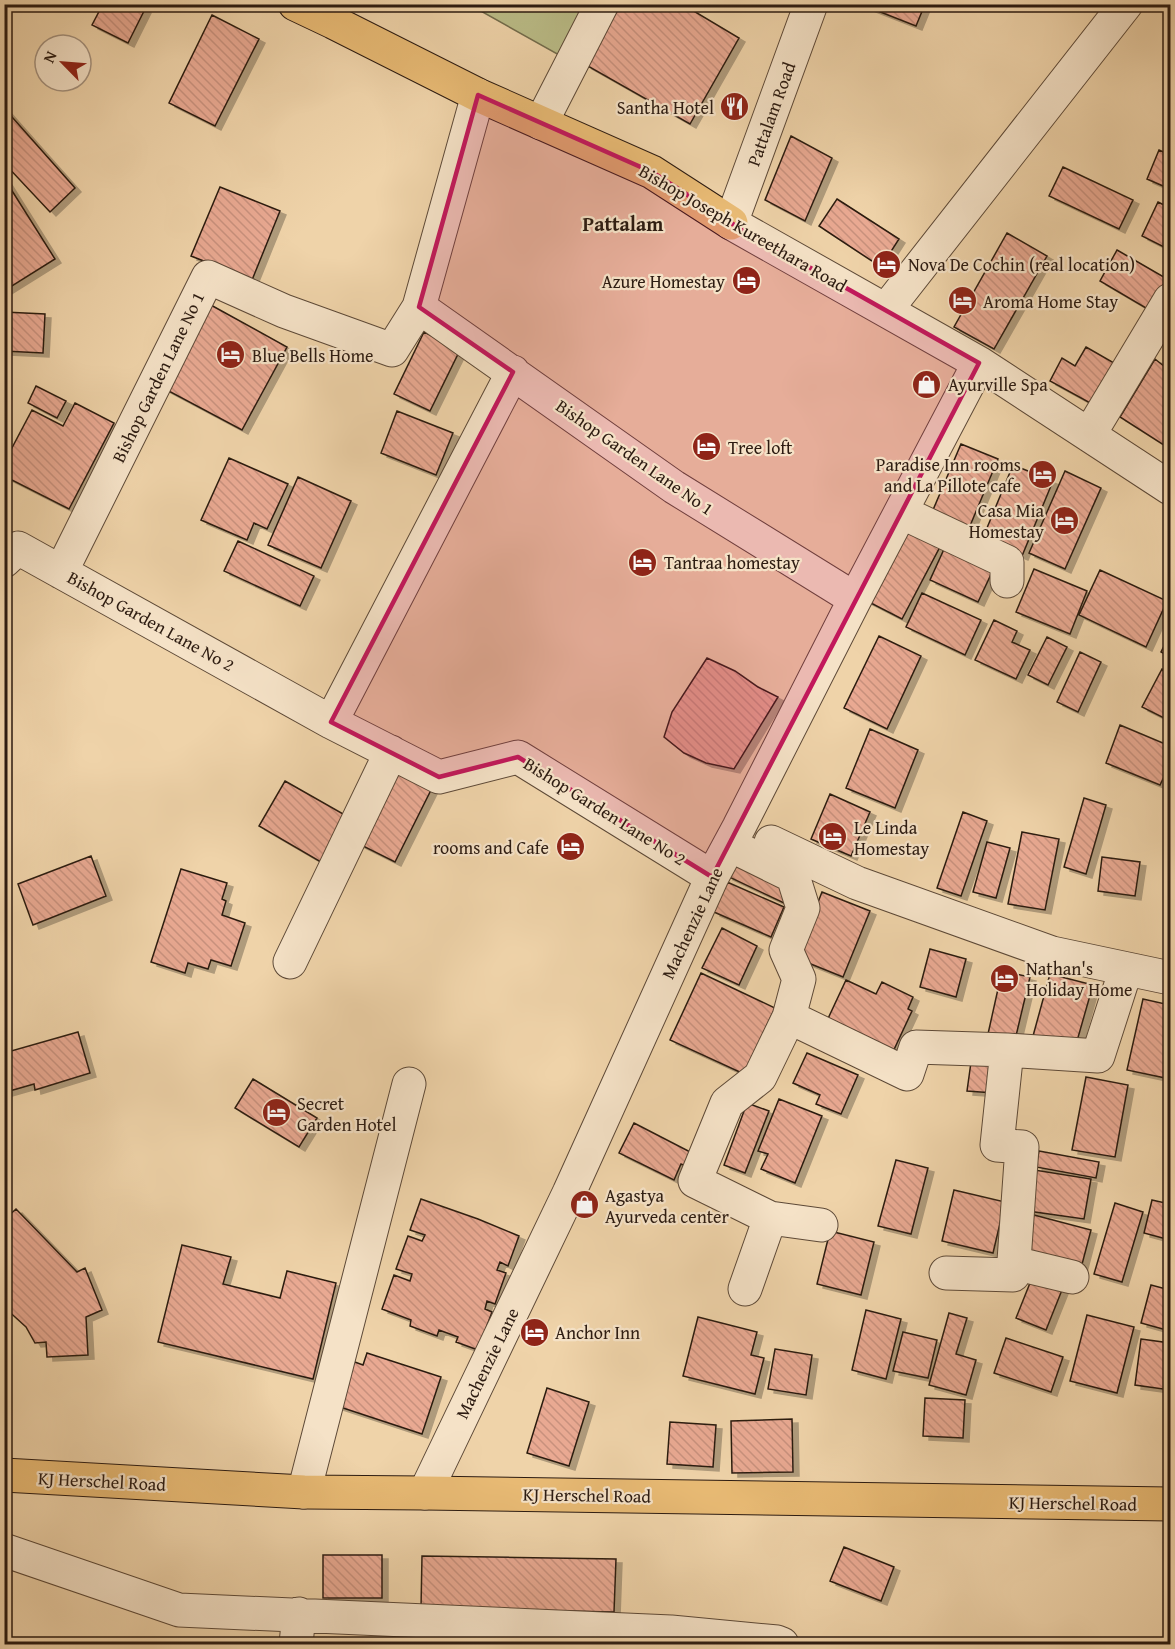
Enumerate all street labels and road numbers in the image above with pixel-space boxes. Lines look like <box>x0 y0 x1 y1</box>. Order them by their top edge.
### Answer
street label: Pattalam Road <box>740 58 803 170</box>
street label: Bishop Joseph Kureethara Road <box>634 157 852 299</box>
street label: Bishop Garden Lane No 1 <box>105 287 211 467</box>
street label: Bishop Garden Lane No 1 <box>551 392 719 522</box>
street label: Bishop Garden Lane No 2 <box>63 564 239 678</box>
street label: Bishop Garden Lane No 2 <box>518 750 692 872</box>
street label: Machenzie Lane <box>654 863 730 983</box>
street label: Machenzie Lane <box>448 1303 526 1423</box>
street label: KJ Herschel Road <box>37 1464 167 1498</box>
street label: KJ Herschel Road <box>523 1480 652 1510</box>
street label: KJ Herschel Road <box>1009 1488 1138 1518</box>

